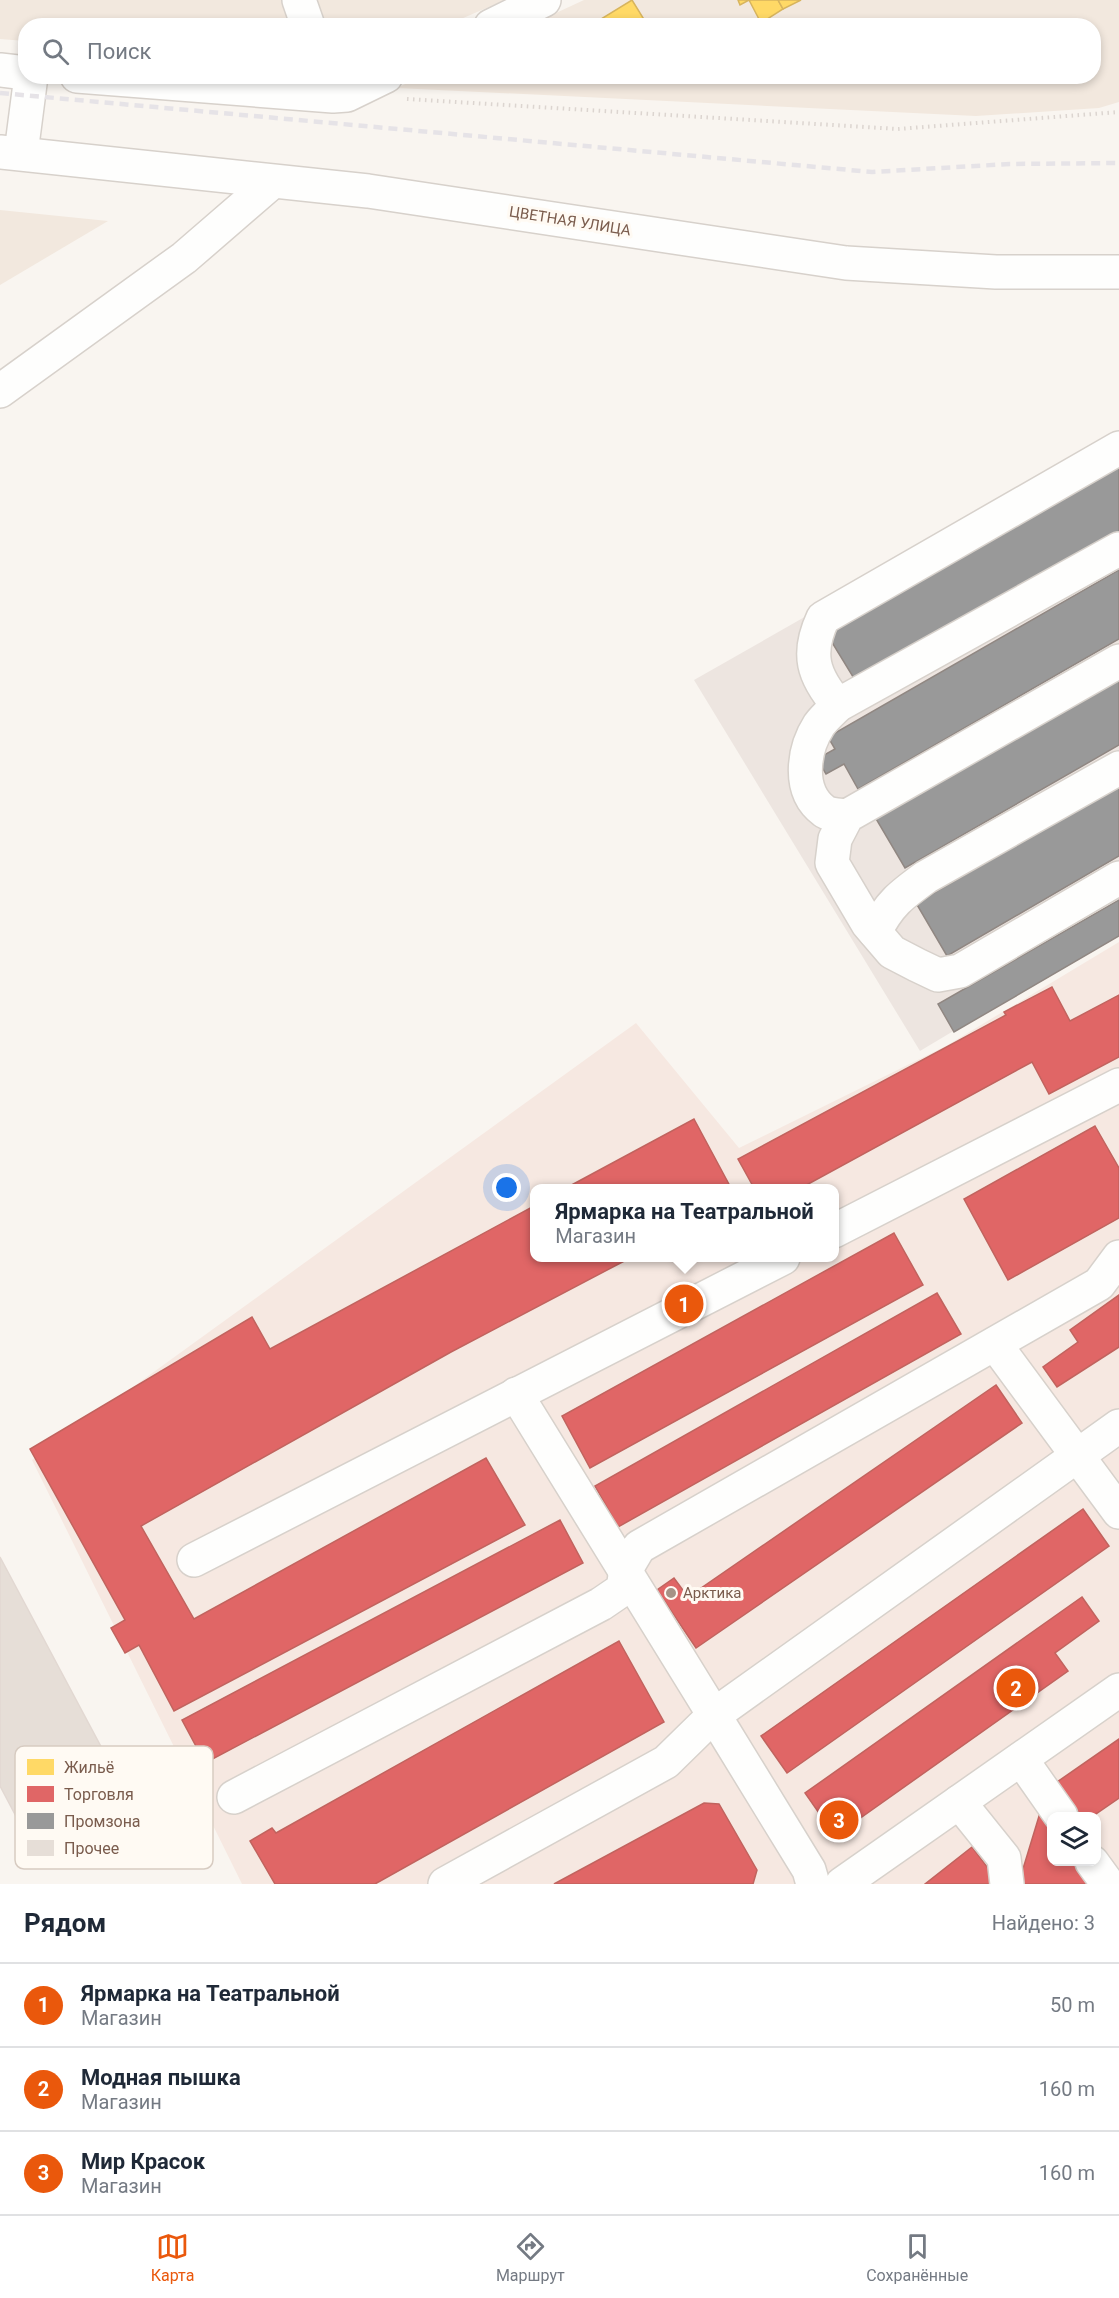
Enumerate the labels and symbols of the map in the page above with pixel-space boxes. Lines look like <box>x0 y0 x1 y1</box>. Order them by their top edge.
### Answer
street label: ЦВЕТНАЯ УЛИЦА <box>508 202 632 240</box>
your location <box>492 1173 521 1202</box>
pin: 1 <box>664 1282 704 1326</box>
place label: Арктика <box>683 1584 741 1602</box>
marker: Арктика <box>664 1586 678 1600</box>
pin: 2 <box>996 1666 1036 1710</box>
legend <box>15 1746 213 1869</box>
text: Жильё <box>64 1758 114 1777</box>
text: Торговля <box>64 1785 134 1804</box>
pin: 3 <box>820 1798 858 1842</box>
text: Промзона <box>64 1812 141 1831</box>
text: Прочее <box>64 1839 119 1858</box>

